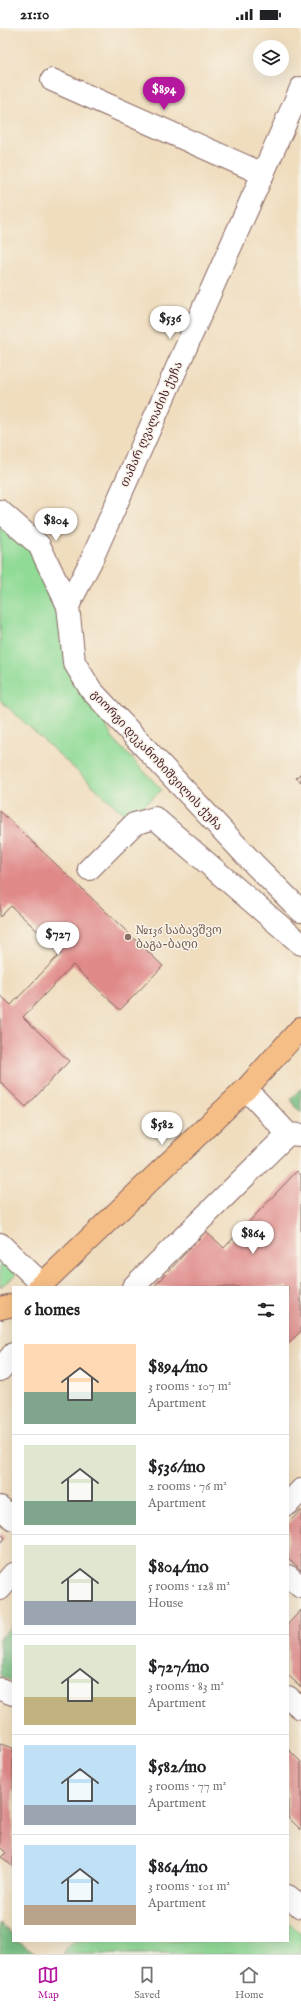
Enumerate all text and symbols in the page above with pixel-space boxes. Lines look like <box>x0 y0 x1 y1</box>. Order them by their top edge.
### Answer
text: 21:10 <box>20 5 49 24</box>
map controls <box>253 40 289 76</box>
button: layers <box>253 40 289 76</box>
pin: $894 <box>140 77 188 111</box>
text: $894 <box>152 81 176 98</box>
pin: $536 <box>146 306 194 340</box>
text: $536 <box>159 310 181 327</box>
street label: თამარ ღვალაძის ქუჩა <box>117 359 186 489</box>
pin: $804 <box>32 508 80 542</box>
text: $804 <box>43 512 69 529</box>
street label: გიორგი დეკანოზიშვილის ქუჩა <box>87 687 226 834</box>
pin: $727 <box>34 922 82 956</box>
place label: №136 საბავშვო ბაგა-ბაღი <box>136 923 222 952</box>
text: $727 <box>45 926 71 943</box>
marker: №136 საბავშვო ბაგა-ბაღი <box>123 932 133 942</box>
pin: $582 <box>138 1112 186 1146</box>
text: $582 <box>150 1116 174 1133</box>
pin: $864 <box>229 1221 277 1255</box>
text: $864 <box>241 1225 265 1242</box>
icon: filters <box>255 1299 277 1321</box>
text: 6 homes <box>24 1300 80 1321</box>
text: $894/mo <box>148 1357 208 1378</box>
icon: home <box>56 1360 104 1408</box>
text: 3 rooms · 107 m² <box>148 1378 231 1395</box>
text: Apartment <box>148 1395 206 1412</box>
text: $536/mo <box>148 1457 205 1478</box>
icon: home <box>56 1461 104 1509</box>
text: 2 rooms · 76 m² <box>148 1478 227 1495</box>
text: Apartment <box>148 1495 206 1512</box>
text: $804/mo <box>148 1557 209 1578</box>
icon: home <box>56 1561 104 1609</box>
text: 5 rooms · 128 m² <box>148 1578 230 1595</box>
text: House <box>148 1595 183 1612</box>
text: $727/mo <box>148 1657 209 1678</box>
icon: home <box>56 1661 104 1709</box>
text: 3 rooms · 83 m² <box>148 1678 224 1695</box>
text: Apartment <box>148 1695 206 1712</box>
text: $582/mo <box>148 1757 206 1778</box>
icon: home <box>56 1761 104 1809</box>
text: 3 rooms · 77 m² <box>148 1778 226 1795</box>
text: Apartment <box>148 1795 206 1812</box>
text: $864/mo <box>148 1857 208 1878</box>
icon: home <box>56 1861 104 1909</box>
text: 3 rooms · 101 m² <box>148 1878 230 1895</box>
text: Apartment <box>148 1895 206 1912</box>
tab: Map <box>37 1964 59 2002</box>
tab: Saved <box>134 1964 160 2002</box>
tab: Home <box>235 1964 264 2002</box>

